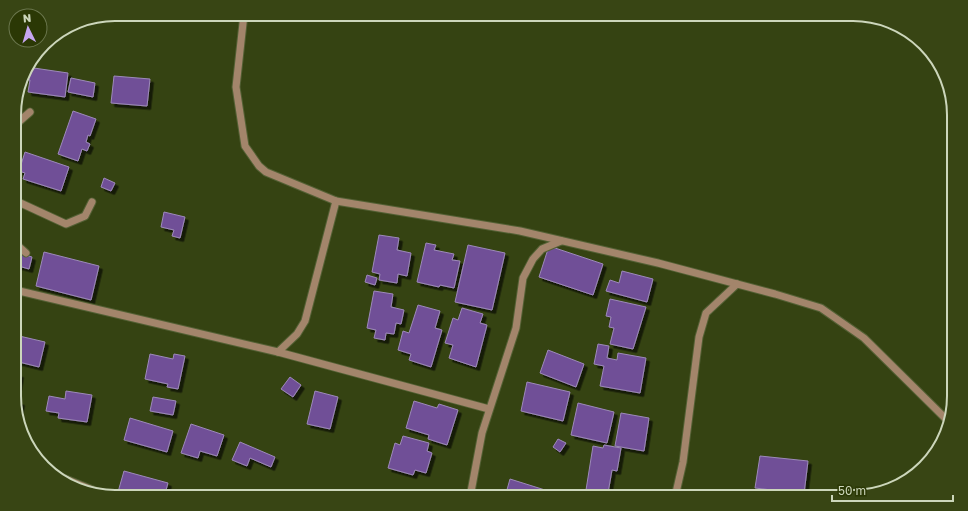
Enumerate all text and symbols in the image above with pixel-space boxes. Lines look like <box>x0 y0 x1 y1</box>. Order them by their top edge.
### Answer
north arrow <box>8 8 48 48</box>
text: N <box>22 11 32 24</box>
scale bar <box>832 477 953 503</box>
text: 50 m <box>838 483 866 498</box>

